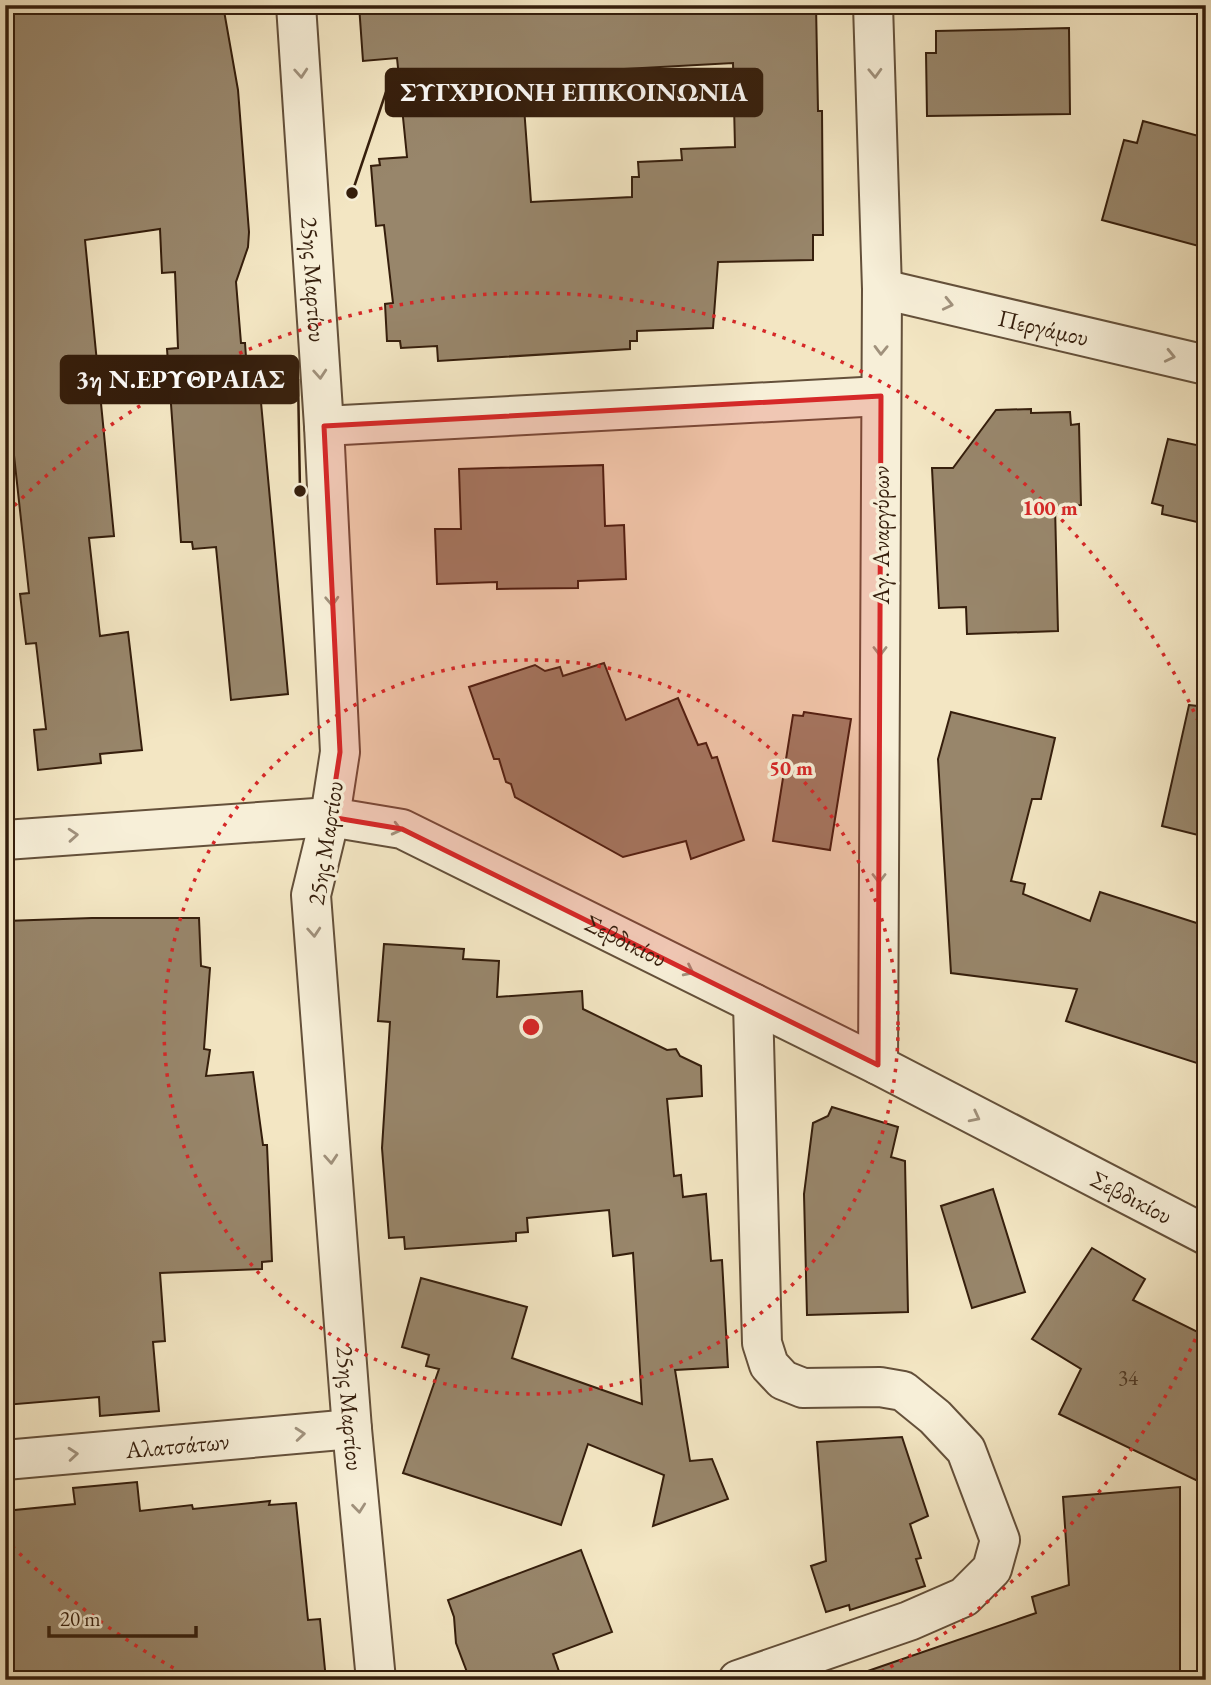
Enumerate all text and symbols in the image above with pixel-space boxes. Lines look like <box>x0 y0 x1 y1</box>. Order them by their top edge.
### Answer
one-way arrow <box>293 68 308 79</box>
one-way arrow <box>868 68 883 79</box>
callout: ΣΥΓΧΡΙΟΝΗ ΕΠΙΚΟΙΝΩΝΙΑ <box>386 69 762 116</box>
text: ΣΥΓΧΡΙΟΝΗ ΕΠΙΚΟΙΝΩΝΙΑ <box>400 75 748 109</box>
street label: 25ης Μαρτίου <box>295 216 334 343</box>
one-way arrow <box>942 296 954 310</box>
street label: Περγάμου <box>995 301 1092 353</box>
one-way arrow <box>873 345 889 356</box>
one-way arrow <box>1164 348 1176 362</box>
callout: 3η Ν.ΕΡΥΘΡΑΙΑΣ <box>61 356 298 403</box>
text: 3η Ν.ΕΡΥΘΡΑΙΑΣ <box>75 362 285 396</box>
one-way arrow <box>312 368 327 379</box>
street label: Αγ. Αναργύρων <box>865 466 896 605</box>
text: 100 m <box>1022 494 1078 521</box>
one-way arrow <box>325 596 340 607</box>
one-way arrow <box>872 646 888 657</box>
text: 50 m <box>769 754 813 781</box>
street label: 25ης Μαρτίου <box>300 779 350 907</box>
one-way arrow <box>391 821 403 835</box>
one-way arrow <box>68 828 79 843</box>
one-way arrow <box>871 874 887 884</box>
street label: Σεβδικίου <box>580 907 672 973</box>
one-way arrow <box>306 927 321 938</box>
one-way arrow <box>682 963 694 977</box>
centre of rings <box>519 1015 543 1039</box>
one-way arrow <box>968 1108 981 1122</box>
one-way arrow <box>324 1154 339 1165</box>
street label: Σεβδικίου <box>1086 1163 1178 1230</box>
street label: 25ης Μαρτίου <box>330 1344 371 1472</box>
house number: 34 <box>1118 1364 1139 1391</box>
street label: Αλατσάτων <box>123 1425 230 1465</box>
one-way arrow <box>295 1427 306 1442</box>
one-way arrow <box>68 1447 79 1462</box>
one-way arrow <box>352 1502 367 1514</box>
scale bar <box>49 1594 196 1638</box>
text: 20 m <box>60 1605 101 1632</box>

